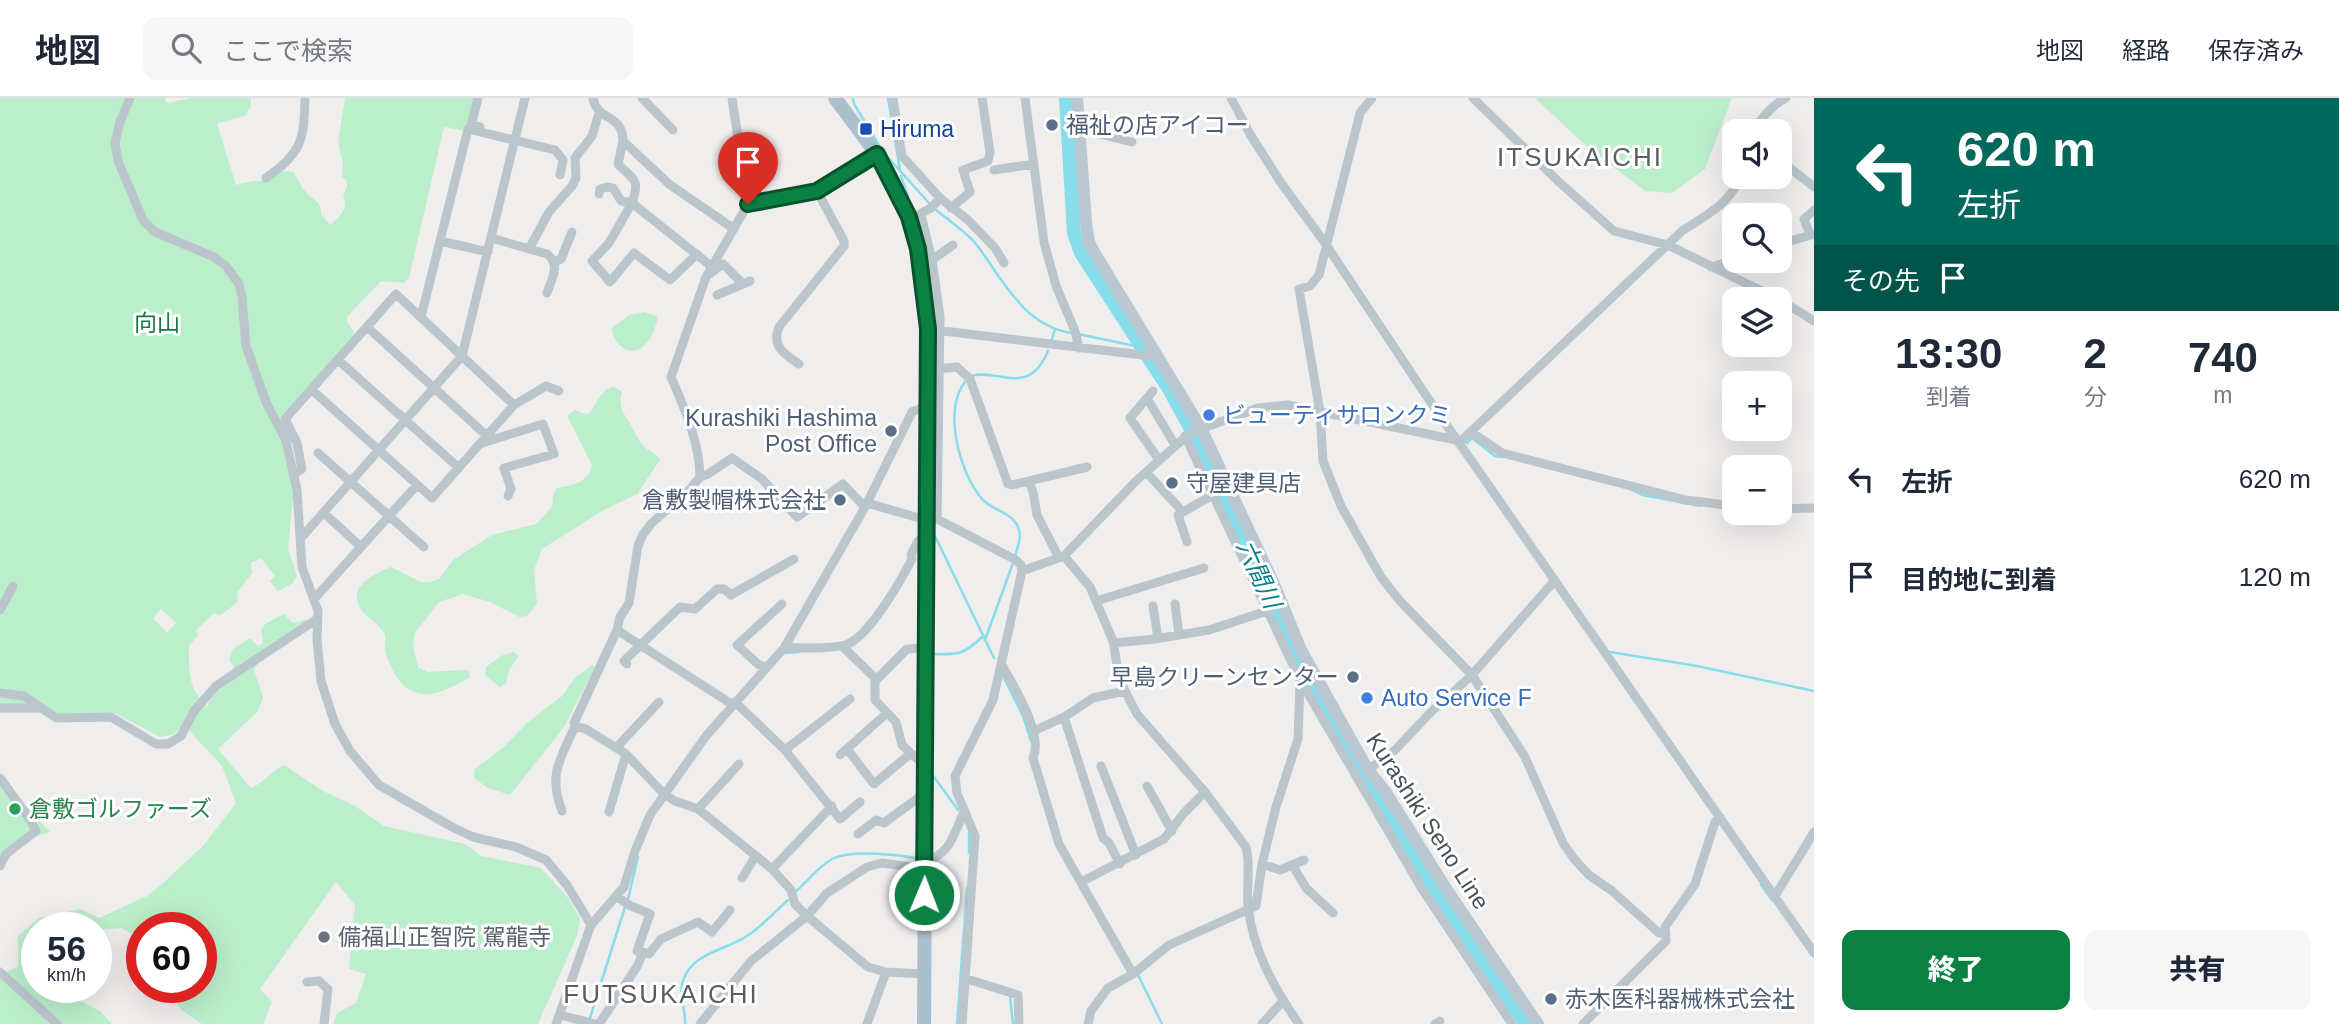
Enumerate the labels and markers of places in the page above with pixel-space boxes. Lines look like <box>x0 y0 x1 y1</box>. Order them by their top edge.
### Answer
place label: 福祉の店アイコー <box>1066 112 1249 138</box>
place label: Hiruma <box>880 116 954 142</box>
marker: 福祉の店アイコー <box>1044 117 1060 133</box>
marker: Hiruma <box>858 121 874 137</box>
pin <box>718 132 778 204</box>
place label: ビューティサロンクミ <box>1223 402 1452 428</box>
place label: Kurashiki Hashima Post Office <box>685 405 877 457</box>
marker: ビューティサロンクミ <box>1201 407 1217 423</box>
marker: Kurashiki Hashima Post Office <box>883 423 899 439</box>
place label: 守屋建具店 <box>1186 470 1301 496</box>
marker: 守屋建具店 <box>1164 475 1180 491</box>
place label: 倉敷製帽株式会社 <box>642 487 826 513</box>
marker: 倉敷製帽株式会社 <box>832 492 848 508</box>
place label: 早島クリーンセンター <box>1110 664 1339 690</box>
marker: 早島クリーンセンター <box>1345 669 1361 685</box>
place label: Auto Service F <box>1381 685 1532 711</box>
marker: Auto Service F <box>1359 690 1375 706</box>
place label: 倉敷ゴルファーズ <box>29 796 212 822</box>
marker: 倉敷ゴルファーズ <box>7 801 23 817</box>
place label: 備福山正智院 駕龍寺 <box>338 924 551 950</box>
marker: 備福山正智院 駕龍寺 <box>316 929 332 945</box>
place label: 赤木医科器械株式会社 <box>1565 986 1795 1012</box>
marker: 赤木医科器械株式会社 <box>1543 991 1559 1007</box>

